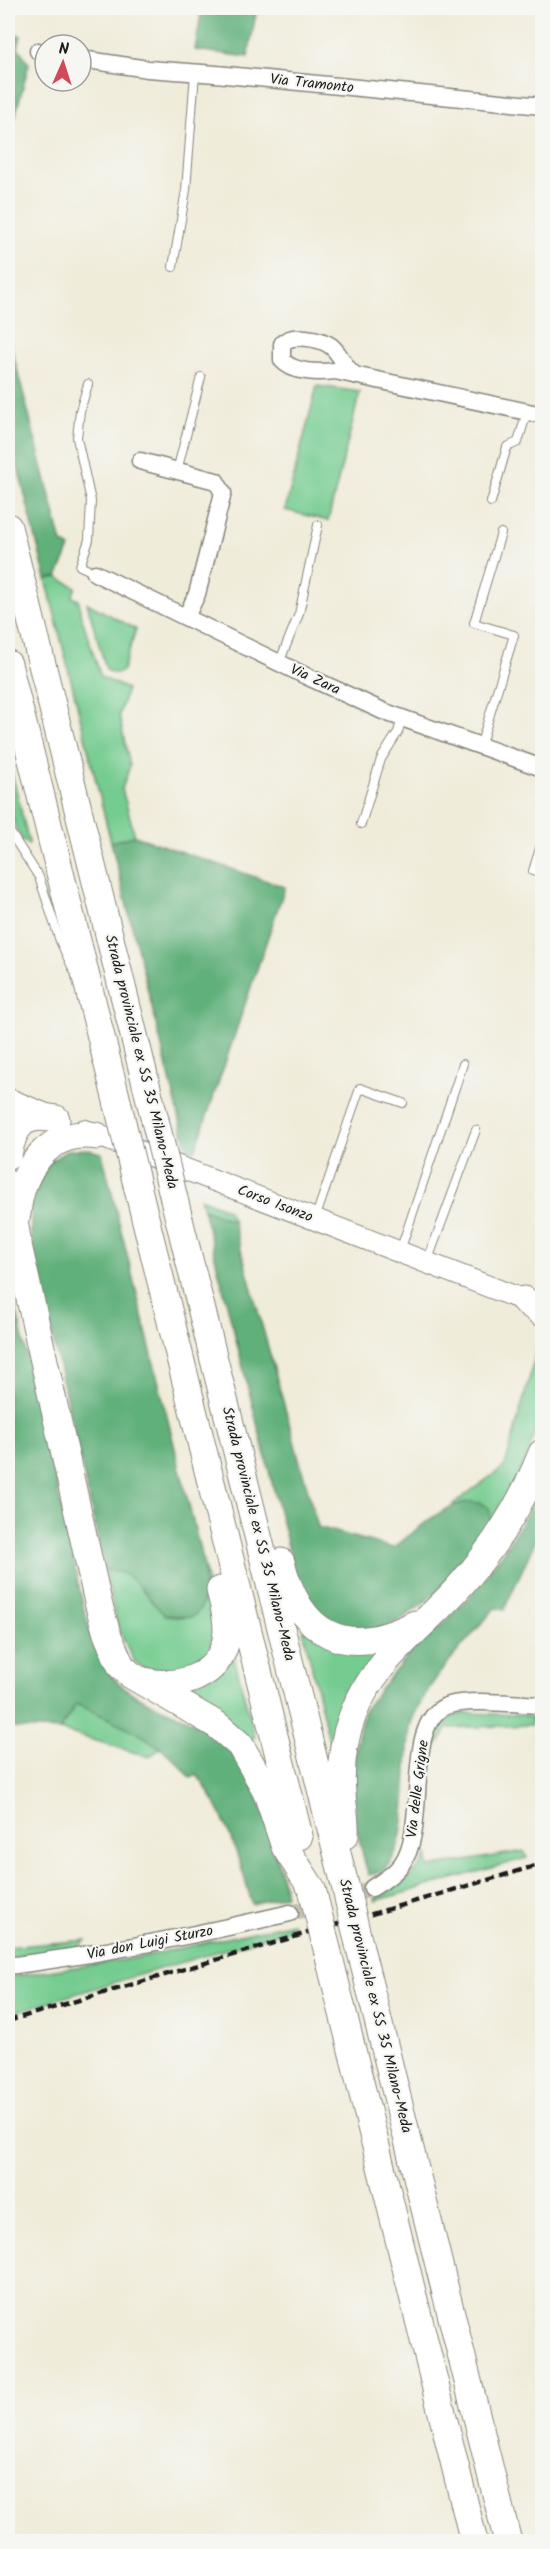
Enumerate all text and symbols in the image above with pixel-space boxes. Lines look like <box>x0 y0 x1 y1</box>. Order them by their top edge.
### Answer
north arrow <box>33 33 93 93</box>
text: N <box>58 37 69 62</box>
street label: Via Tramonto <box>269 68 355 100</box>
street label: Via Zara <box>286 658 344 702</box>
street label: Strada provinciale ex SS 35 Milano-Meda <box>98 932 184 1192</box>
street label: Corso Isonzo <box>234 1179 316 1229</box>
street label: Strada provinciale ex SS 35 Milano-Meda <box>215 1404 301 1664</box>
street label: Via delle Grigne <box>400 1738 436 1839</box>
street label: Strada provinciale ex SS 35 Milano-Meda <box>332 1876 418 2136</box>
street label: Via don Luigi Sturzo <box>85 1919 215 1967</box>

